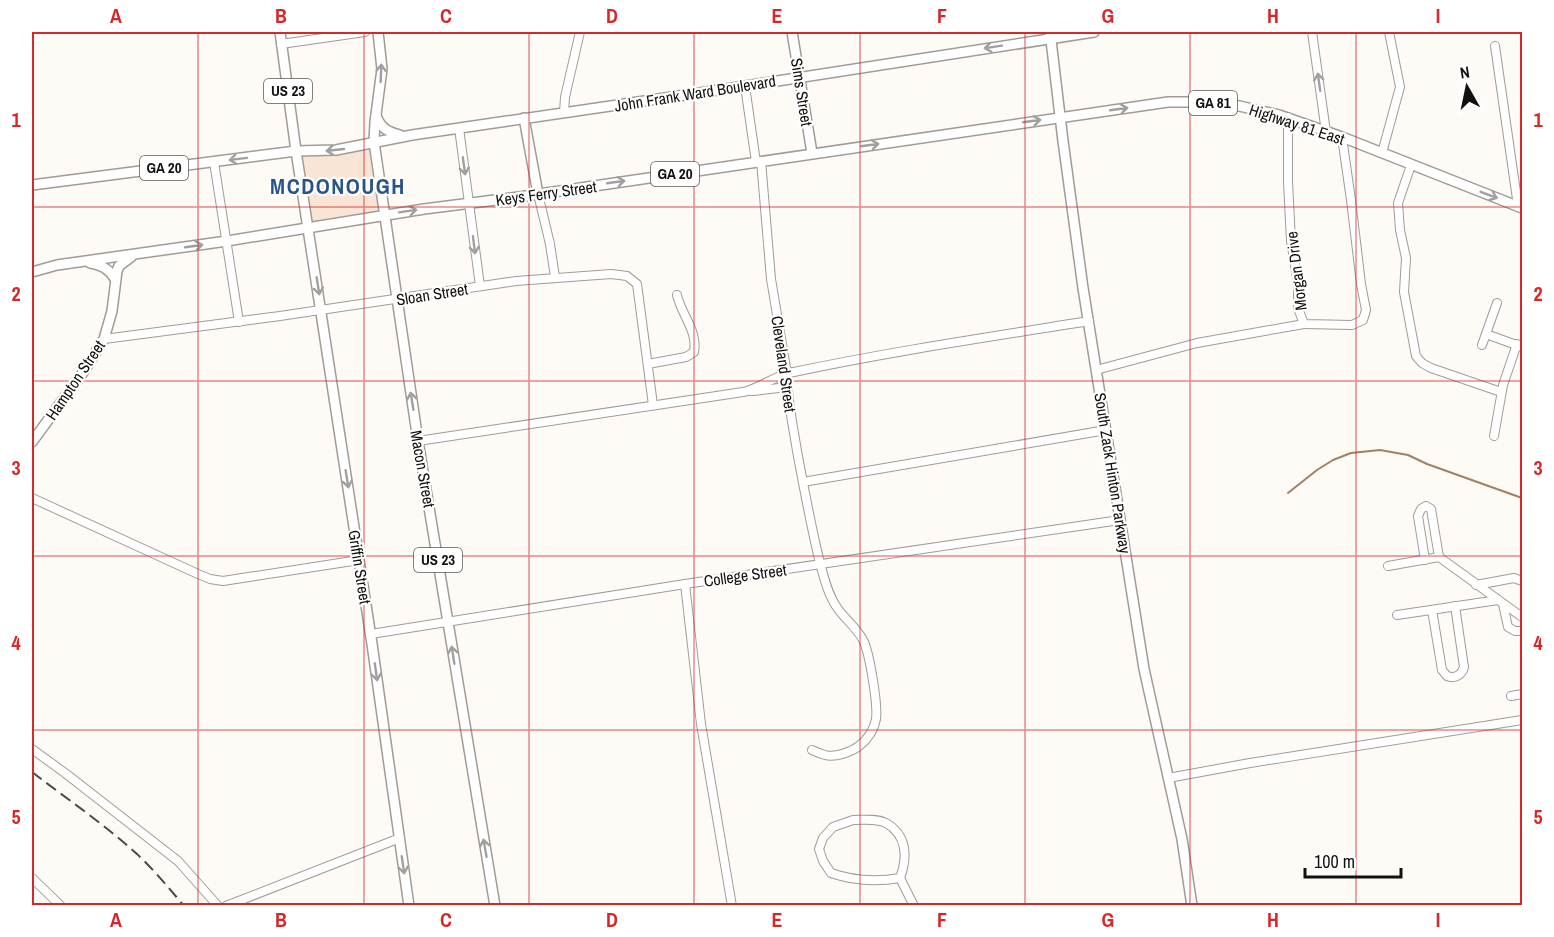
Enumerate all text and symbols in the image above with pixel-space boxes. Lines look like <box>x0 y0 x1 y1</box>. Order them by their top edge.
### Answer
text: A <box>110 2 122 29</box>
text: B <box>275 2 287 29</box>
text: C <box>440 2 452 29</box>
text: D <box>606 2 618 29</box>
text: E <box>772 2 783 29</box>
text: F <box>937 2 947 29</box>
text: G <box>1102 2 1114 29</box>
text: H <box>1267 2 1279 29</box>
text: I <box>1436 2 1440 29</box>
one-way arrow <box>984 41 1004 52</box>
street label: Sims Street <box>786 56 818 128</box>
north arrow <box>1437 57 1497 117</box>
text: N <box>1458 61 1471 84</box>
one-way arrow <box>376 64 387 84</box>
street label: John Frank Ward Boulevard <box>613 69 777 117</box>
one-way arrow <box>1313 73 1324 92</box>
road number: US 23 <box>264 79 312 103</box>
road number: GA 81 <box>1189 91 1237 115</box>
street label: Highway 81 East <box>1246 98 1348 150</box>
one-way arrow <box>1108 103 1128 114</box>
text: 1 <box>11 106 21 133</box>
text: 1 <box>1533 106 1543 133</box>
one-way arrow <box>1022 116 1041 127</box>
one-way arrow <box>859 140 879 151</box>
one-way arrow <box>326 144 346 155</box>
one-way arrow <box>229 154 249 165</box>
one-way arrow <box>458 155 469 175</box>
road number: GA 20 <box>140 156 188 180</box>
road number: GA 20 <box>651 162 699 186</box>
district label: MCDONOUGH <box>270 171 406 201</box>
street label: Keys Ferry Street <box>494 175 598 211</box>
one-way arrow <box>606 177 626 188</box>
one-way arrow <box>1479 191 1498 202</box>
one-way arrow <box>398 206 417 217</box>
street label: Morgan Drive <box>1280 230 1312 312</box>
one-way arrow <box>469 235 480 254</box>
one-way arrow <box>183 240 203 251</box>
one-way arrow <box>313 275 324 295</box>
street label: Sloan Street <box>395 277 470 311</box>
text: 2 <box>11 280 21 307</box>
text: 2 <box>1533 280 1543 307</box>
street label: Cleveland Street <box>766 314 802 414</box>
street label: Hampton Street <box>40 335 110 424</box>
one-way arrow <box>407 391 418 411</box>
street label: South Zack Hinton Parkway <box>1089 391 1137 555</box>
street label: Macon Street <box>405 429 441 510</box>
text: 3 <box>11 454 21 481</box>
text: 3 <box>1533 454 1543 481</box>
one-way arrow <box>342 468 353 488</box>
street label: Griffin Street <box>343 528 377 606</box>
road number: US 23 <box>414 548 462 572</box>
street label: College Street <box>702 558 788 592</box>
text: 4 <box>11 629 21 656</box>
text: 4 <box>1533 629 1543 656</box>
one-way arrow <box>448 646 459 666</box>
one-way arrow <box>371 661 382 681</box>
text: 5 <box>11 803 21 830</box>
text: 5 <box>1533 803 1543 830</box>
one-way arrow <box>480 838 491 858</box>
scale bar <box>1305 841 1401 879</box>
text: 100 m <box>1314 849 1355 874</box>
one-way arrow <box>398 854 409 874</box>
text: A <box>110 906 122 933</box>
text: B <box>275 906 287 933</box>
text: C <box>440 906 452 933</box>
text: D <box>606 906 618 933</box>
text: E <box>772 906 783 933</box>
text: F <box>937 906 947 933</box>
text: G <box>1102 906 1114 933</box>
text: H <box>1267 906 1279 933</box>
text: I <box>1436 906 1440 933</box>

